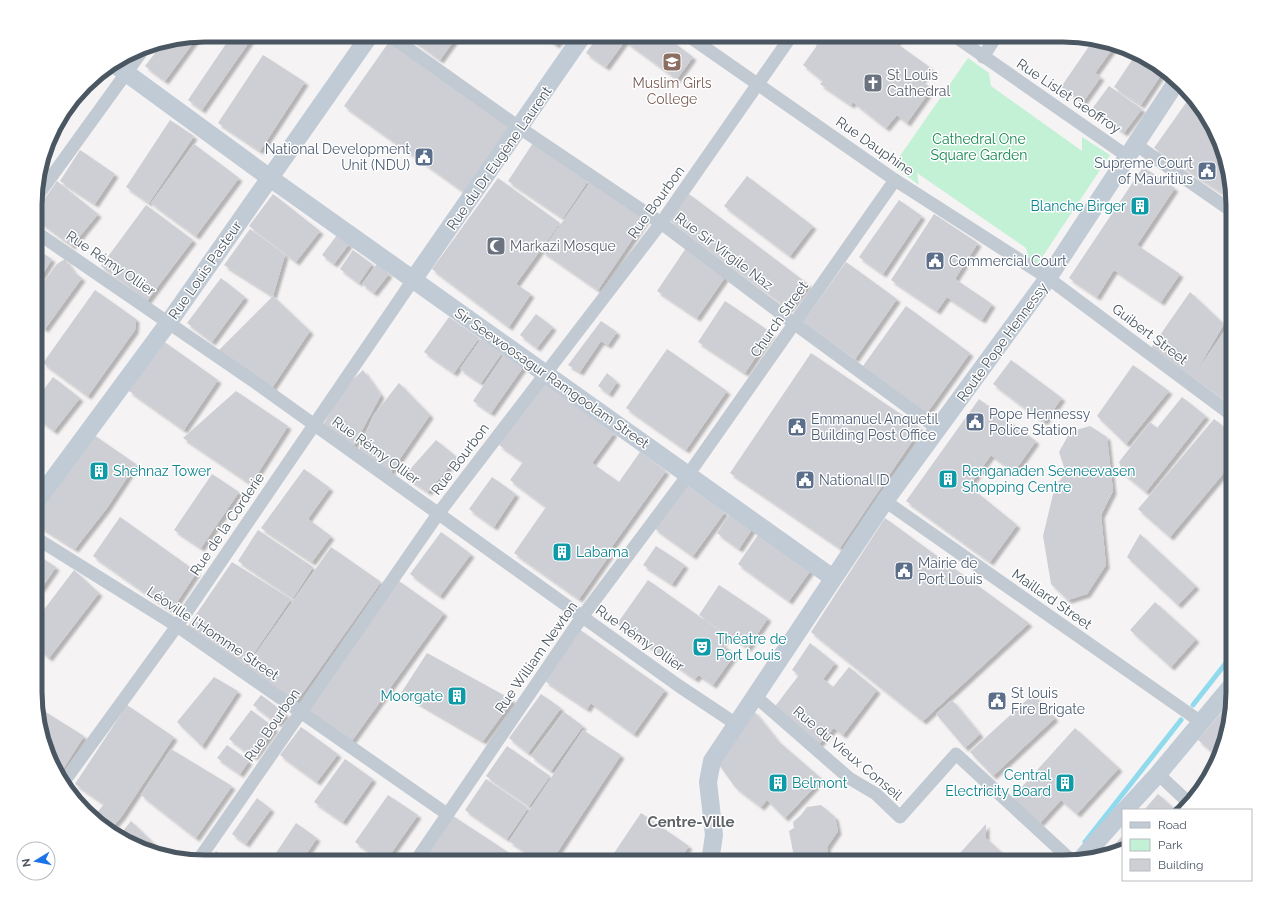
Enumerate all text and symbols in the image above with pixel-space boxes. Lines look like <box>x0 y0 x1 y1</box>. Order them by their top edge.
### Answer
school or university icon: Muslim Girls College <box>661 51 683 73</box>
street label: Rue Lislet Geoffroy <box>1014 55 1124 137</box>
place label: St Louis Cathedral <box>887 67 950 99</box>
church icon: St Louis Cathedral <box>862 72 884 94</box>
place label: Muslim Girls College <box>632 75 712 107</box>
street label: Rue du Dr Eugène Laurent <box>443 83 555 233</box>
street label: Rue Dauphine <box>833 113 917 179</box>
park label: Cathedral One Square Garden <box>930 131 1028 163</box>
place label: National Development Unit (NDU) <box>265 141 410 173</box>
public building icon: National Development Unit (NDU) <box>413 146 435 168</box>
place label: Supreme Court of Mauritius <box>1094 155 1193 187</box>
public building icon: Supreme Court of Mauritius <box>1196 160 1218 182</box>
street label: Rue Bourbon <box>625 163 687 241</box>
building icon: Blanche Birger <box>1129 195 1151 217</box>
place label: Blanche Birger <box>1031 198 1126 214</box>
street label: Rue Sir Virgile Naz <box>672 209 776 293</box>
street label: Rue Louis Pasteur <box>165 218 245 322</box>
street label: Rue Rémy Ollier <box>63 227 159 299</box>
mosque icon: Markazi Mosque <box>485 235 507 257</box>
place label: Markazi Mosque <box>510 238 616 254</box>
public building icon: Commercial Court <box>924 250 946 272</box>
place label: Commercial Court <box>949 253 1067 269</box>
street label: Church Street <box>747 278 811 360</box>
street label: Route Pope Hennessy <box>953 279 1051 405</box>
street label: Guibert Street <box>1109 300 1191 368</box>
street label: Sir Seewoosagur Ramgoolam Street <box>452 305 652 452</box>
place label: Pope Hennessy Police Station <box>989 406 1091 438</box>
place label: Emmanuel Anquetil Building Post Office <box>811 411 939 443</box>
public building icon: Pope Hennessy Police Station <box>964 411 986 433</box>
street label: Rue Rémy Ollier <box>329 413 423 487</box>
public building icon: Emmanuel Anquetil Building Post Office <box>786 416 808 438</box>
street label: Rue Bourbon <box>428 420 492 498</box>
building icon: Shehnaz Tower <box>88 460 110 482</box>
place label: Shehnaz Tower <box>113 463 211 479</box>
place label: Renganaden Seeneevasen Shopping Centre <box>962 463 1135 495</box>
building icon: Renganaden Seeneevasen Shopping Centre <box>937 468 959 490</box>
public building icon: National ID <box>794 469 816 491</box>
street label: Rue de la Corderie <box>187 470 267 578</box>
place label: National ID <box>819 472 890 488</box>
building icon: Labama <box>551 541 573 563</box>
place label: Labama <box>576 544 629 560</box>
place label: Mairie de Port Louis <box>918 555 983 587</box>
public building icon: Mairie de Port Louis <box>893 560 915 582</box>
street label: Maillard Street <box>1009 566 1095 633</box>
street label: Léoville l'Homme Street <box>144 583 282 683</box>
street label: Rue William Newton <box>492 598 580 716</box>
street label: Rue Rémy Ollier <box>593 602 687 674</box>
place label: Théatre de Port Louis <box>716 631 787 663</box>
theatre icon: Théatre de Port Louis <box>691 636 713 658</box>
building icon: Moorgate <box>446 685 468 707</box>
place label: St louis Fire Brigate <box>1011 685 1085 717</box>
street label: Rue Bourbon <box>241 686 303 764</box>
place label: Moorgate <box>380 688 443 704</box>
public building icon: St louis Fire Brigate <box>986 690 1008 712</box>
street label: Rue du Vieux Conseil <box>790 703 906 803</box>
place label: Central Electricity Board <box>945 767 1051 799</box>
building icon: Belmont <box>767 772 789 794</box>
building icon: Central Electricity Board <box>1054 772 1076 794</box>
place label: Belmont <box>792 775 848 791</box>
legend <box>1122 809 1252 881</box>
district label: Centre-Ville <box>648 813 734 831</box>
text: Road <box>1158 818 1187 832</box>
text: Park <box>1158 838 1183 852</box>
north arrow <box>16 841 56 881</box>
text: N <box>20 857 34 868</box>
text: Building <box>1158 858 1204 872</box>

